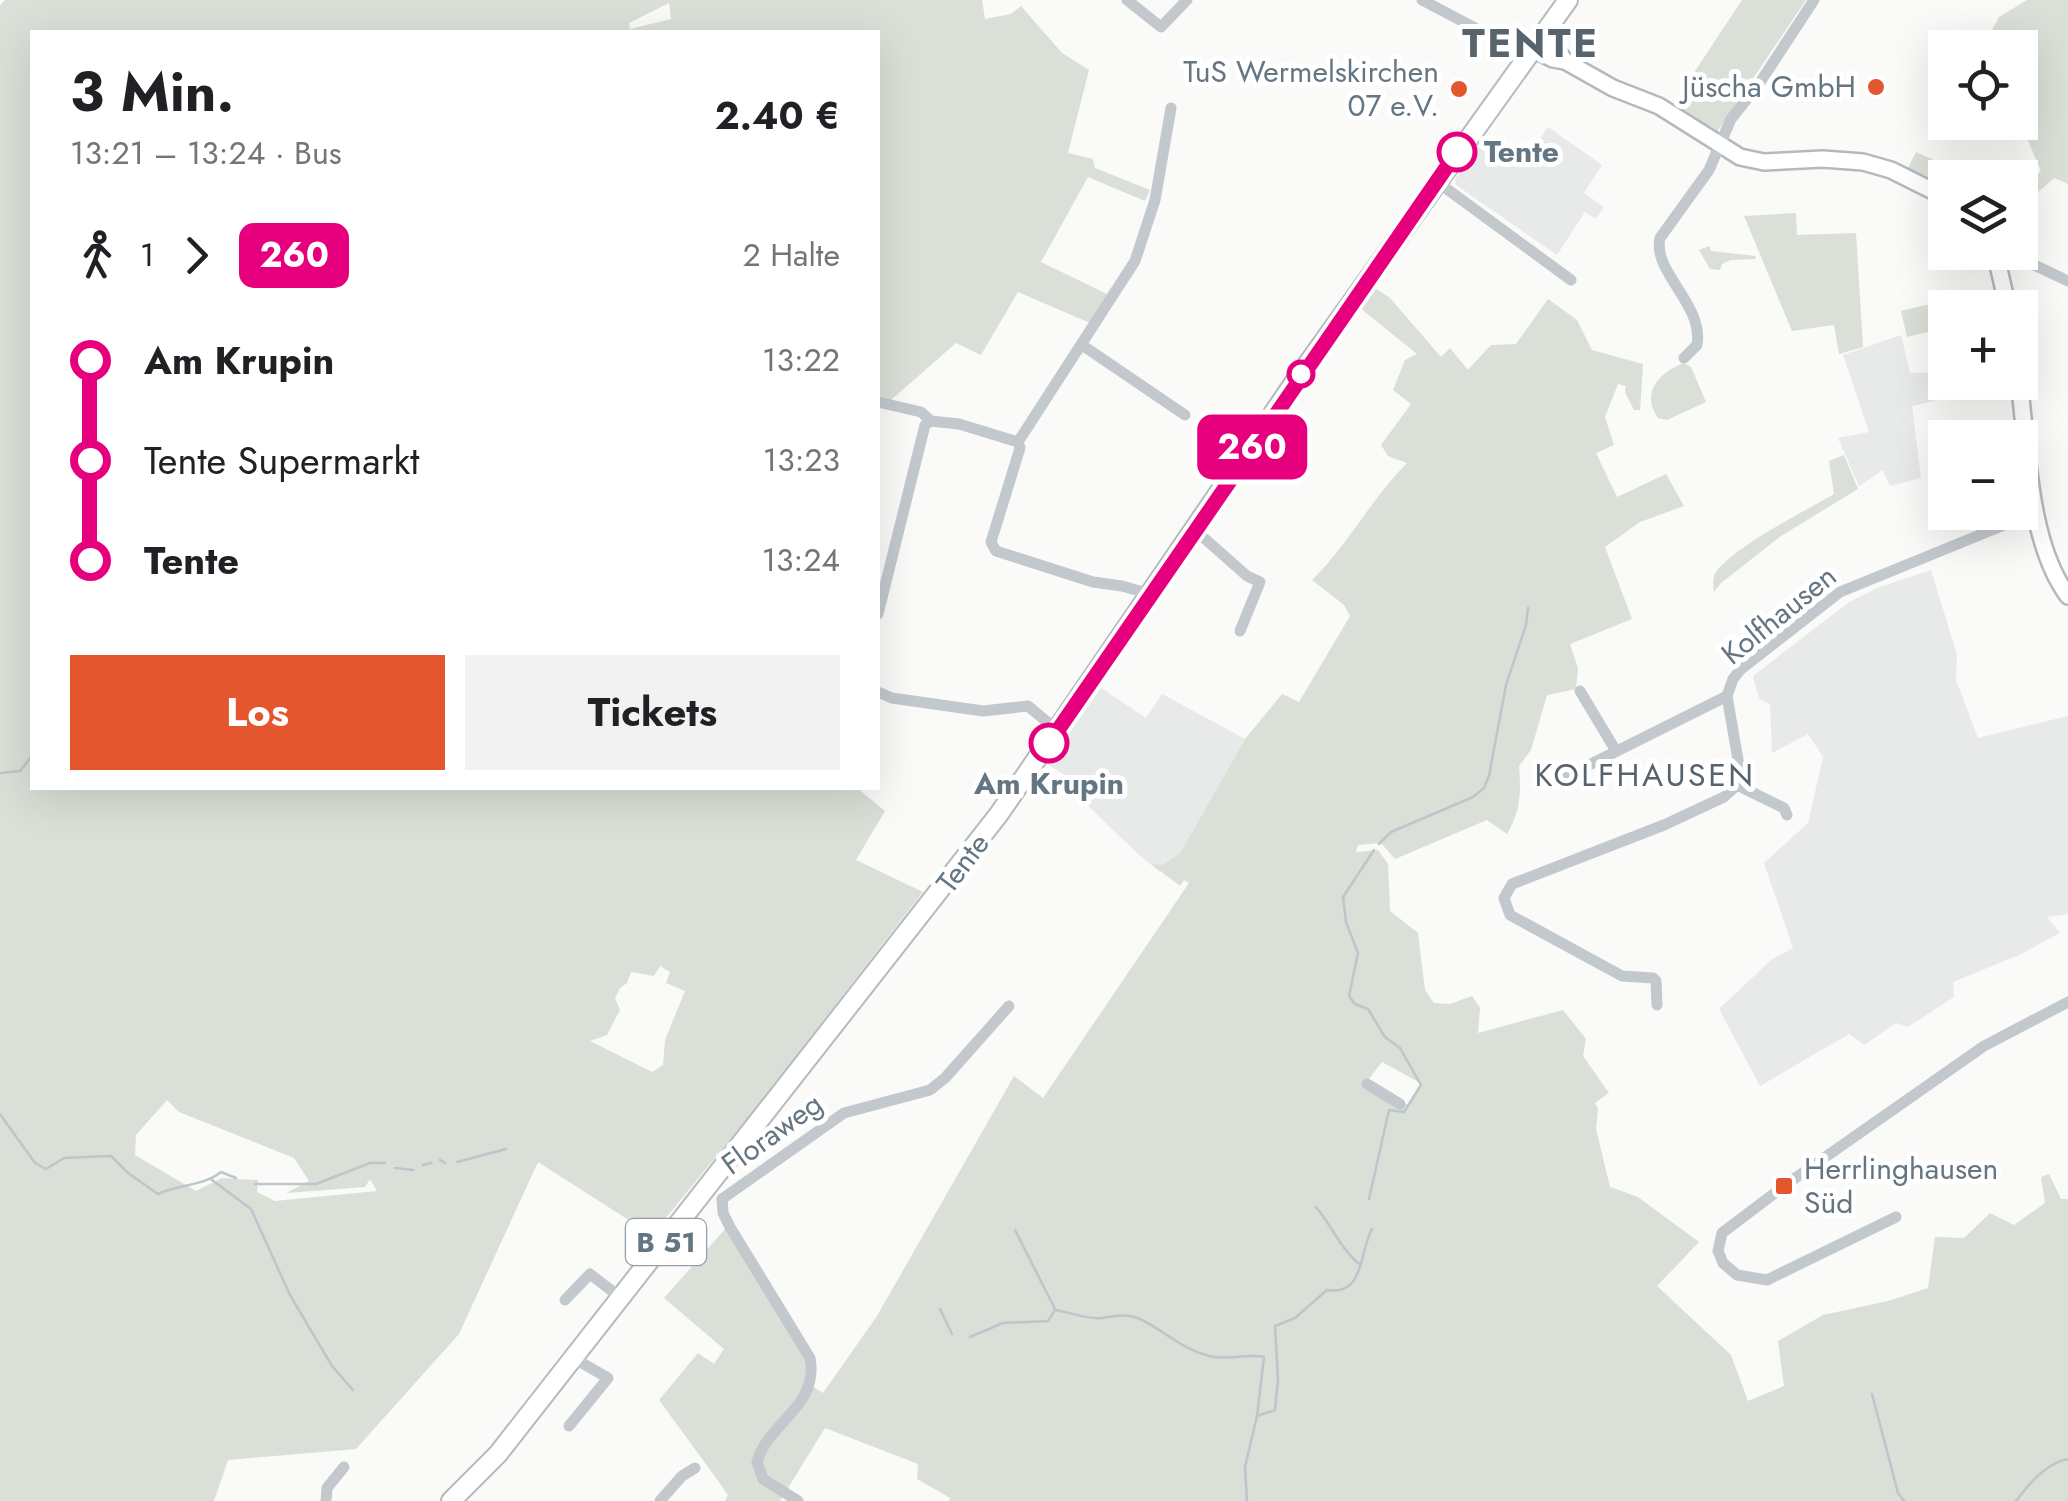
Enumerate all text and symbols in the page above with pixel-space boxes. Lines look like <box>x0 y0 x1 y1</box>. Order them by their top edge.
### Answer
district label: TENTE <box>1462 14 1600 72</box>
map controls <box>1928 30 2038 530</box>
button: locate <box>1928 30 2038 140</box>
place label: TuS Wermelskirchen 07 e.V. <box>1183 50 1439 127</box>
text: 3 Min. <box>70 52 234 132</box>
place label: Jüscha GmbH <box>1678 65 1856 108</box>
marker: Jüscha GmbH <box>1865 76 1887 98</box>
marker: TuS Wermelskirchen 07 e.V. <box>1448 78 1470 100</box>
text: 2.40 € <box>715 88 840 143</box>
text: 13:21 – 13:24 · Bus <box>70 130 342 176</box>
place label: Tente <box>1484 130 1559 173</box>
marker: Tente <box>1438 133 1476 171</box>
button: layers <box>1928 160 2038 270</box>
icon: walk <box>70 228 125 283</box>
icon: forward <box>169 228 224 283</box>
text: 260 <box>259 230 329 280</box>
text: 1 <box>140 232 154 278</box>
text: 2 Halte <box>742 232 840 278</box>
button: + <box>1928 290 2038 400</box>
text: Am Krupin <box>144 333 334 388</box>
text: 13:22 <box>762 337 840 383</box>
unlabelled marker <box>1288 361 1314 387</box>
line badge: 260 <box>1194 414 1310 480</box>
button: − <box>1928 420 2038 530</box>
text: 260 <box>1217 422 1287 472</box>
text: Tente Supermarkt <box>144 433 419 488</box>
text: 13:23 <box>763 437 840 483</box>
text: Tente <box>144 533 239 588</box>
text: 13:24 <box>762 537 840 583</box>
street label: Kolfhausen <box>1712 555 1846 674</box>
button: Los <box>70 655 445 770</box>
button: Tickets <box>465 655 840 770</box>
marker: Am Krupin <box>1030 724 1068 762</box>
district label: KOLFHAUSEN <box>1534 752 1756 798</box>
place label: Am Krupin <box>973 762 1124 805</box>
street label: Tente <box>926 824 999 902</box>
street label: Floraweg <box>712 1082 831 1185</box>
place label: Herrlinghausen Süd <box>1804 1147 1998 1224</box>
marker: Herrlinghausen Süd <box>1773 1175 1795 1197</box>
road number: B 51 <box>626 1219 706 1265</box>

